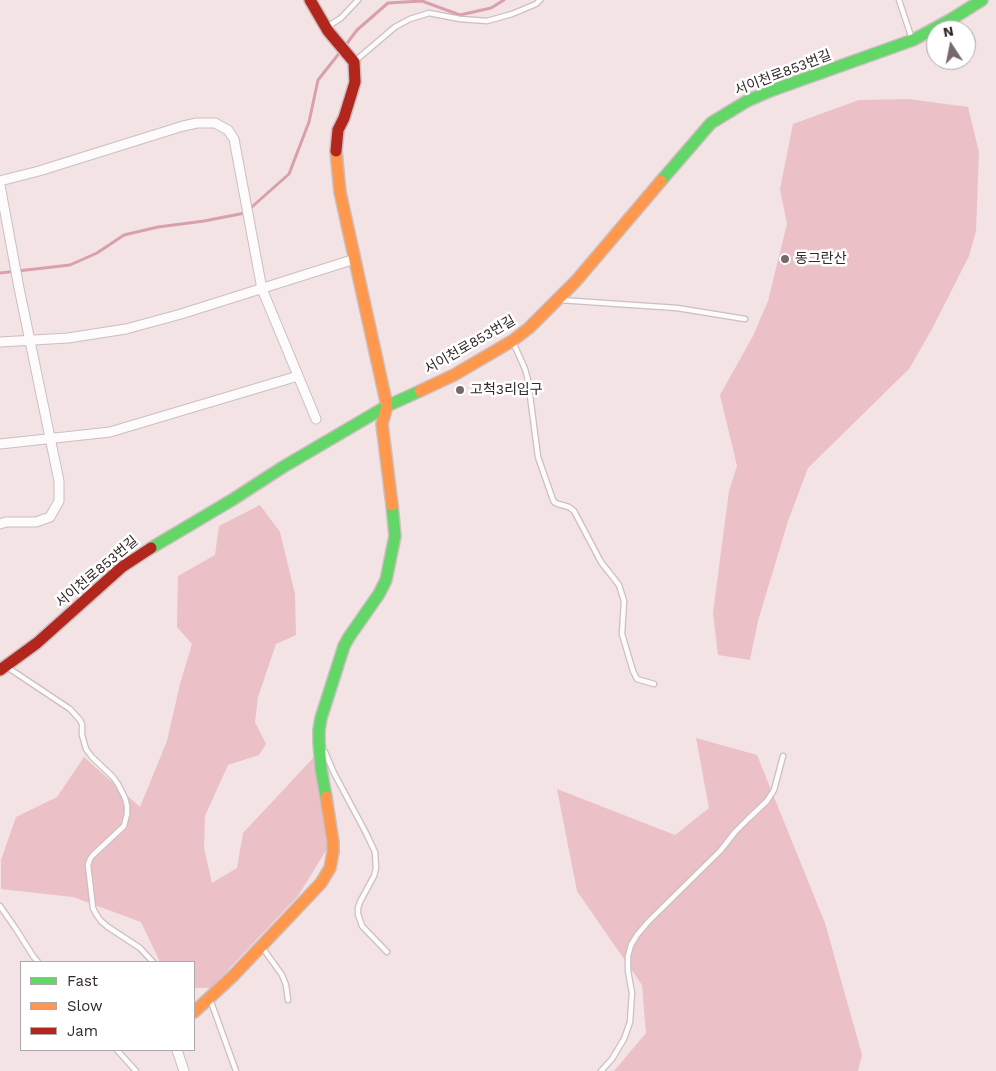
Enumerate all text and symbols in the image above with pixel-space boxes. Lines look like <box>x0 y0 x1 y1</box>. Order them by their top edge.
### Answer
north arrow <box>926 20 976 70</box>
text: N <box>942 22 955 40</box>
street label: 서이천로853번길 <box>732 47 834 99</box>
place label: 동그란산 <box>795 251 847 267</box>
marker: 동그란산 <box>779 253 791 265</box>
street label: 서이천로853번길 <box>422 312 518 378</box>
place label: 고척3리입구 <box>470 382 543 398</box>
marker: 고척3리입구 <box>454 384 466 396</box>
street label: 서이천로853번길 <box>52 533 142 611</box>
legend <box>20 961 195 1051</box>
text: Fast <box>67 972 98 990</box>
text: Slow <box>67 997 103 1015</box>
text: Jam <box>67 1022 98 1040</box>

